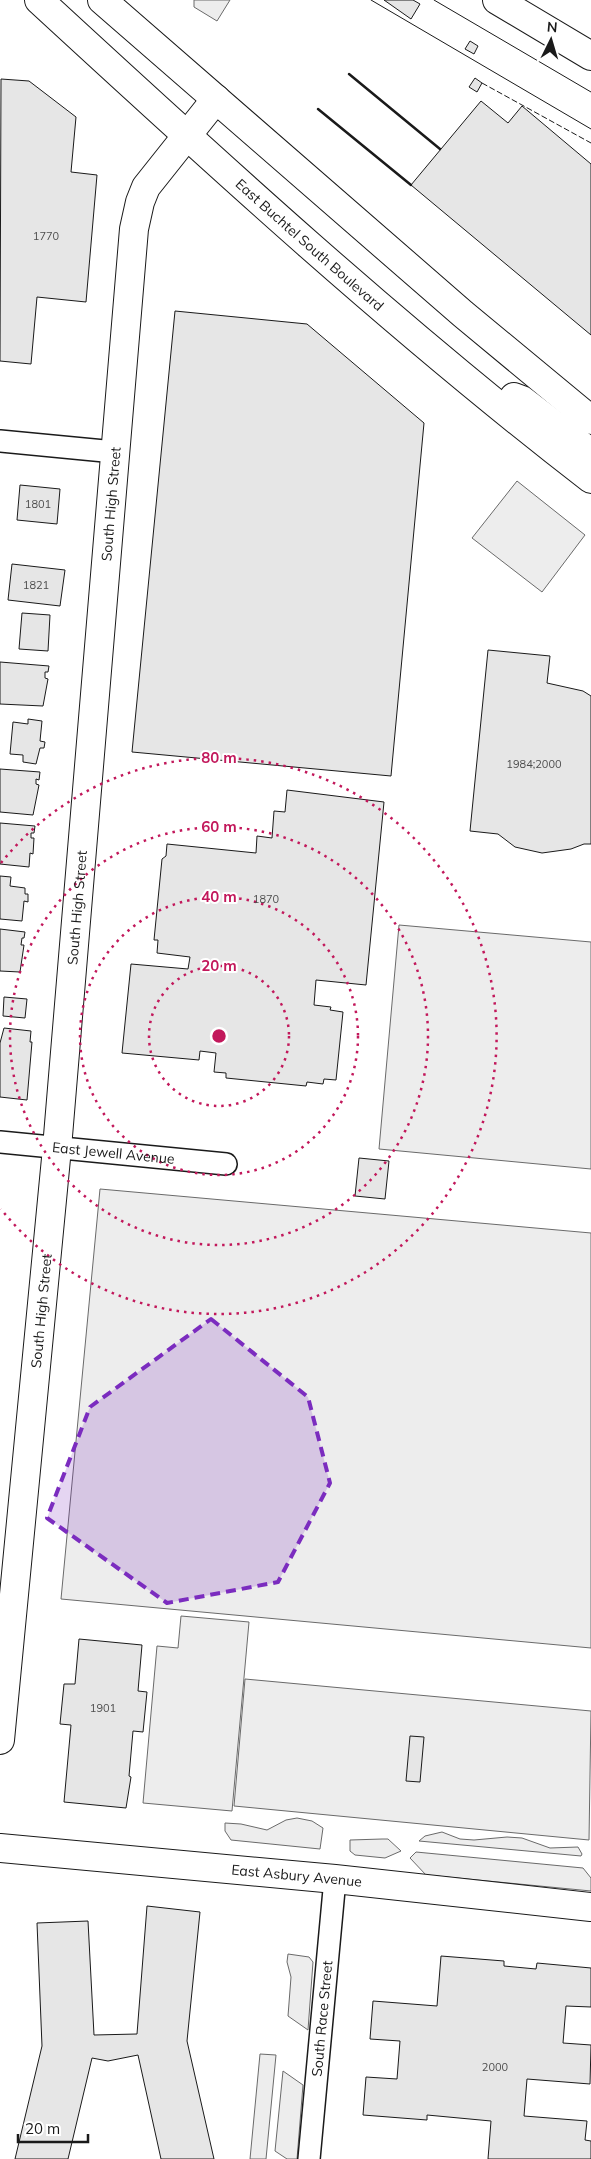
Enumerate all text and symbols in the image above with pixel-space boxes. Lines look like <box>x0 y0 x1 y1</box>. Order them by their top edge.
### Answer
north arrow <box>526 15 576 65</box>
text: N <box>546 18 558 36</box>
street label: East Buchtel South Boulevard <box>232 175 387 315</box>
house number: 1770 <box>33 229 60 243</box>
street label: South High Street <box>97 446 125 562</box>
house number: 1801 <box>25 497 51 511</box>
house number: 1821 <box>23 578 49 592</box>
text: 80 m <box>201 748 237 767</box>
house number: 1984;2000 <box>506 757 562 771</box>
text: 60 m <box>201 817 237 836</box>
street label: South High Street <box>63 850 91 966</box>
text: 40 m <box>201 887 237 906</box>
house number: 1870 <box>253 892 280 906</box>
text: 20 m <box>201 956 237 975</box>
centre of rings <box>210 1027 228 1045</box>
street label: East Jewell Avenue <box>51 1138 176 1168</box>
street label: South High Street <box>27 1253 56 1369</box>
house number: 1901 <box>90 1701 116 1715</box>
street label: East Asbury Avenue <box>231 1860 363 1891</box>
street label: South Race Street <box>308 1960 336 2077</box>
house number: 2000 <box>482 2060 509 2074</box>
scale bar <box>18 2112 88 2144</box>
text: 20 m <box>25 2119 60 2138</box>

